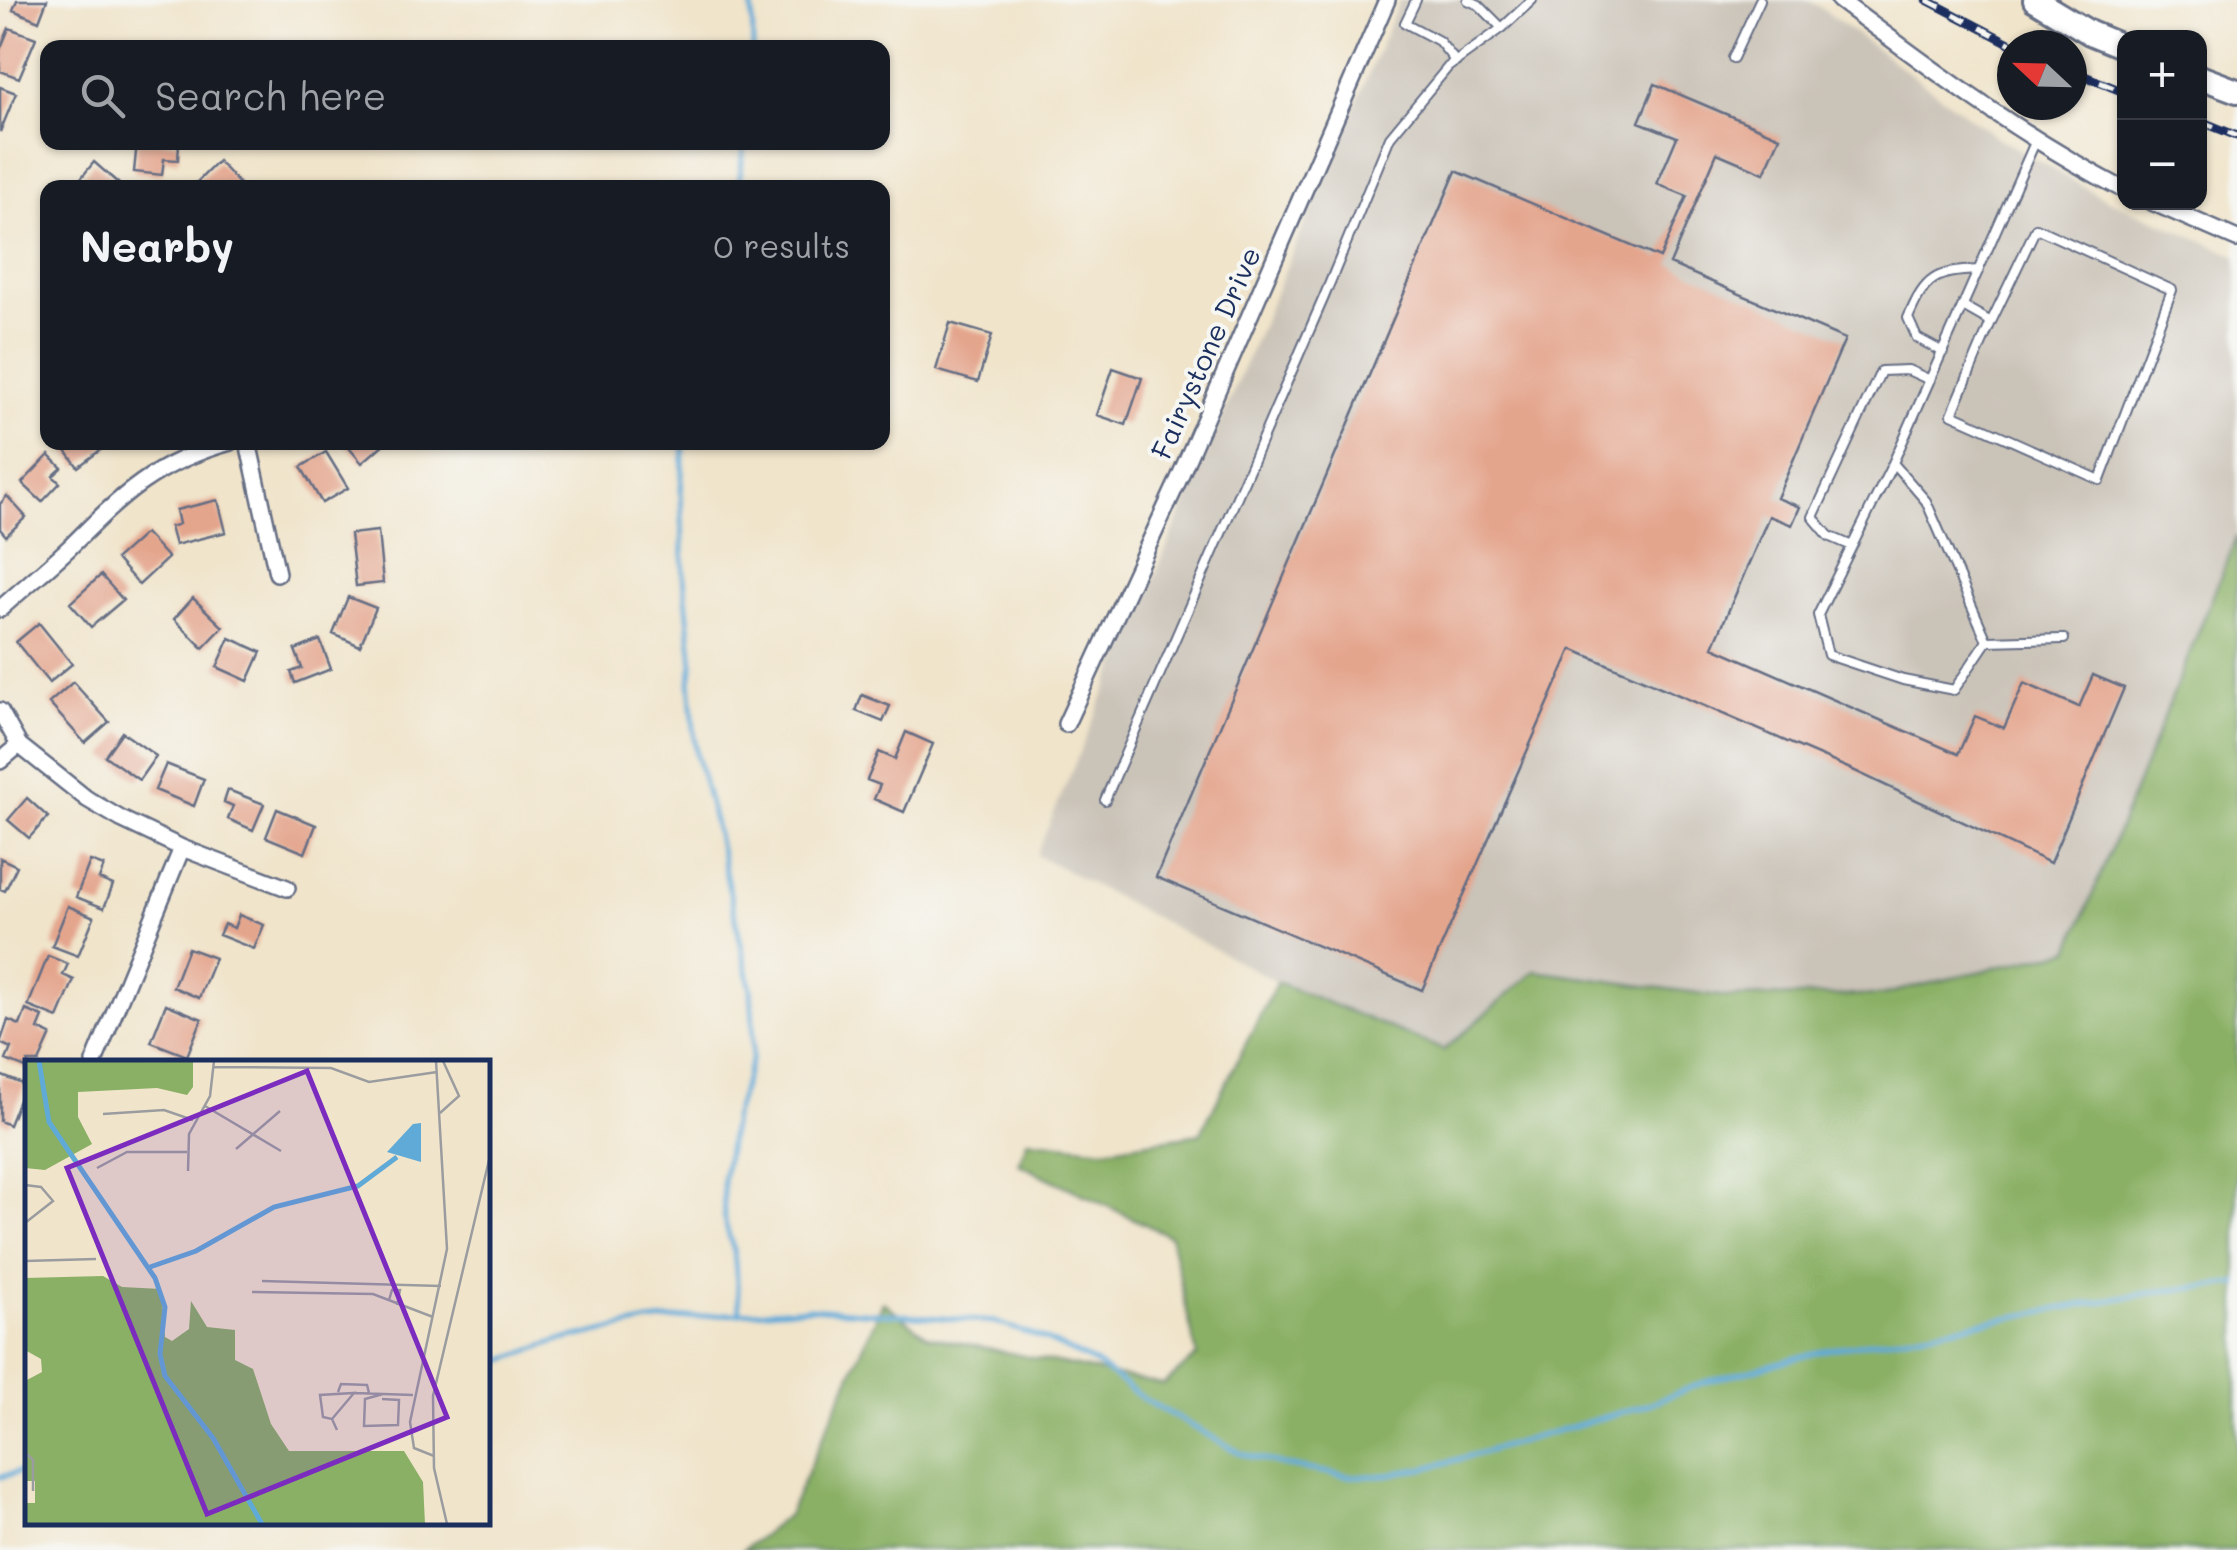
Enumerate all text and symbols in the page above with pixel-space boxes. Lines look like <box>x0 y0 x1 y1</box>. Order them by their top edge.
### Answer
north arrow <box>1997 30 2087 120</box>
map controls <box>2117 30 2207 210</box>
button: + <box>2117 30 2207 120</box>
search box <box>40 40 890 150</box>
icon: search <box>75 68 130 123</box>
text: Search here <box>155 70 386 120</box>
button: − <box>2117 120 2207 210</box>
text: Nearby <box>80 218 234 273</box>
text: 0 results <box>713 224 850 266</box>
street label: Fairystone Drive <box>1142 241 1268 464</box>
inset map <box>25 1060 490 1525</box>

